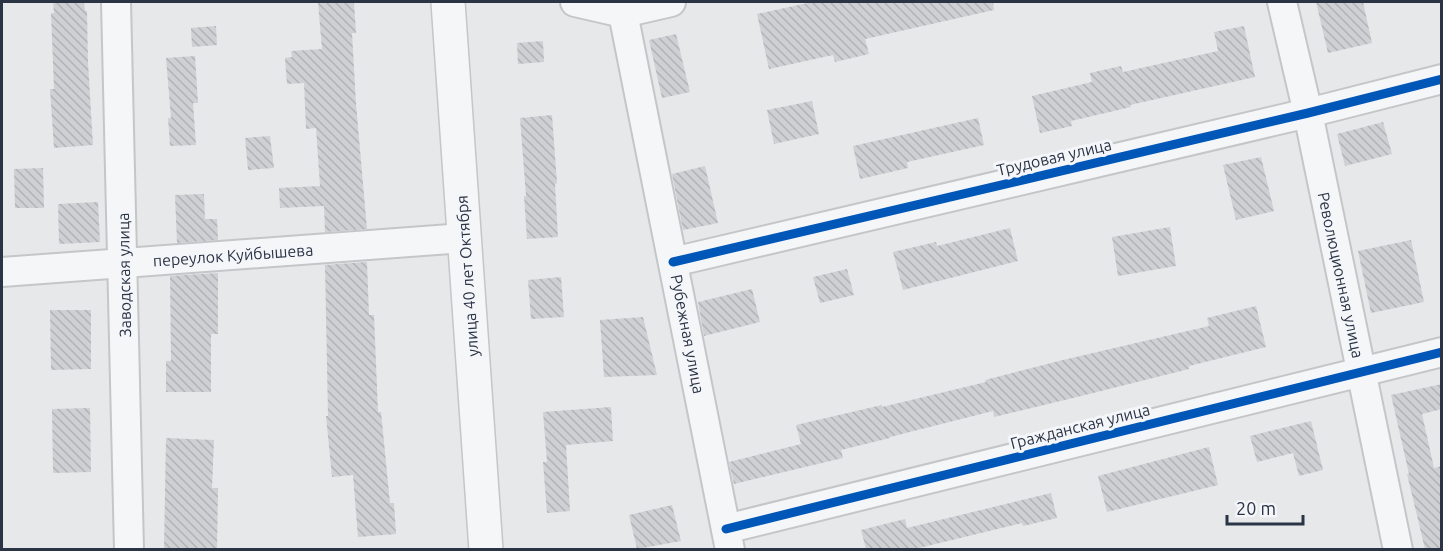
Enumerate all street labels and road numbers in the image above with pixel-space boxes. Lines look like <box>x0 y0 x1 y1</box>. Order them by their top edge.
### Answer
street label: Трудовая улица <box>995 135 1113 179</box>
street label: Революционная улица <box>1315 190 1367 360</box>
street label: улица 40 лет Октября <box>452 195 482 357</box>
street label: Заводская улица <box>114 212 134 338</box>
street label: переулок Куйбышева <box>152 240 314 270</box>
street label: Рубежная улица <box>668 273 708 395</box>
street label: Гражданская улица <box>1008 400 1152 452</box>

